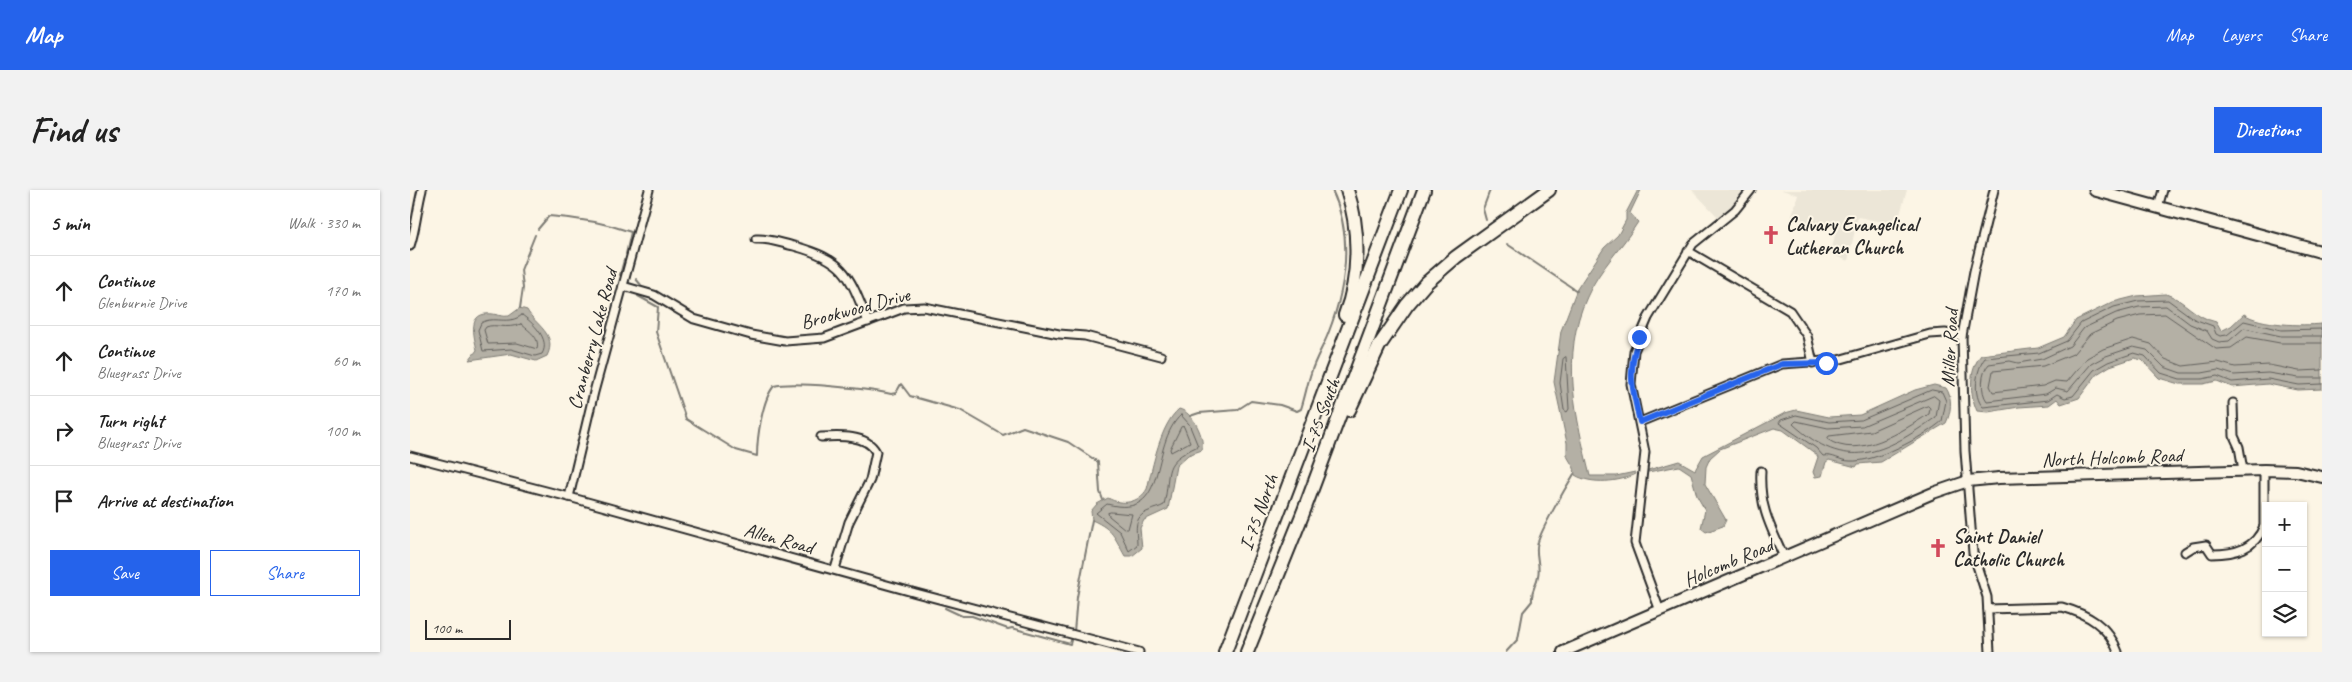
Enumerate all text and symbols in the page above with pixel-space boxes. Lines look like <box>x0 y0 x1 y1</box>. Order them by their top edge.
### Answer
text: Map <box>25 20 62 50</box>
text: Map <box>2166 24 2194 46</box>
text: Layers <box>2222 24 2261 46</box>
text: Share <box>2289 24 2327 46</box>
button: Directions <box>2214 107 2322 153</box>
text: Find us <box>30 108 117 153</box>
text: 5 min <box>50 210 90 236</box>
place label: Calvary Evangelical Lutheran Church <box>1786 212 1922 260</box>
text: Walk · 330 m <box>288 213 360 233</box>
church icon: Calvary Evangelical Lutheran Church <box>1760 224 1782 246</box>
street label: Cranberry Lake Road <box>562 263 624 412</box>
text: Continue <box>97 269 154 293</box>
icon: ahead <box>50 277 78 305</box>
text: 170 m <box>326 281 360 301</box>
street label: Brookwood Drive <box>798 282 914 335</box>
text: Glenburnie Drive <box>97 293 186 313</box>
street label: Miller Road <box>1935 305 1964 388</box>
route end <box>1628 326 1651 349</box>
text: Continue <box>97 339 154 363</box>
icon: ahead <box>50 347 78 375</box>
text: 60 m <box>333 351 360 371</box>
route start <box>1815 352 1838 375</box>
text: Bluegrass Drive <box>97 363 181 383</box>
street label: I-75 South <box>1295 374 1346 456</box>
text: Turn right <box>97 409 164 433</box>
icon: right <box>50 417 78 445</box>
text: 100 m <box>326 421 360 441</box>
text: Bluegrass Drive <box>97 433 181 453</box>
street label: North Holcomb Road <box>2041 442 2186 472</box>
street label: I-75 North <box>1233 470 1284 554</box>
icon: arrive <box>50 487 78 515</box>
text: Arrive at destination <box>97 489 233 513</box>
map controls <box>2262 502 2307 637</box>
button: + <box>2262 502 2307 547</box>
street label: Allen Road <box>741 517 819 561</box>
place label: Saint Daniel Catholic Church <box>1953 524 2065 572</box>
street label: Holcomb Road <box>1680 531 1780 592</box>
church icon: Saint Daniel Catholic Church <box>1927 537 1949 559</box>
button: − <box>2262 547 2307 592</box>
button: Save <box>50 550 200 596</box>
button: Share <box>210 550 360 596</box>
button: layers <box>2262 592 2307 637</box>
scale bar <box>425 617 511 640</box>
text: 100 m <box>432 620 462 637</box>

